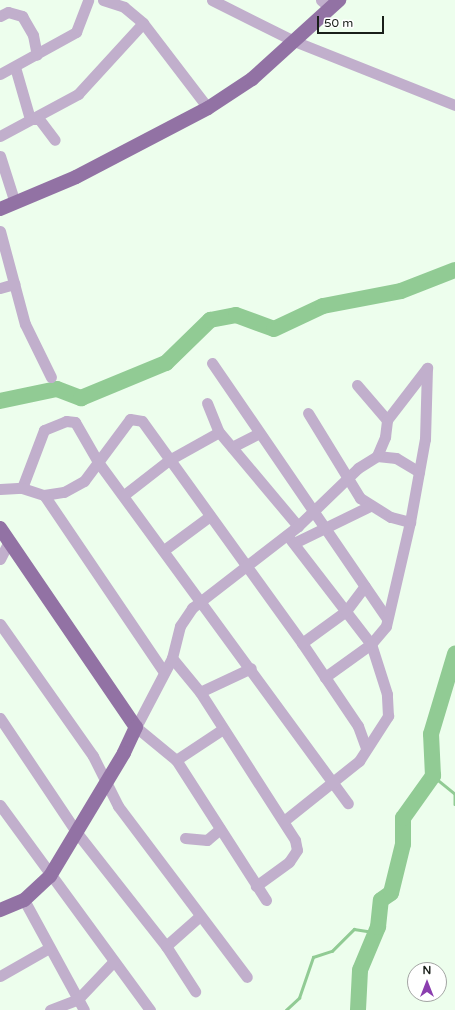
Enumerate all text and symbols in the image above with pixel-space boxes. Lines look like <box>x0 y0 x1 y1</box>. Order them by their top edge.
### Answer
scale bar <box>319 8 386 34</box>
text: 50 m <box>324 16 353 30</box>
north arrow <box>407 962 447 1002</box>
text: N <box>423 964 431 977</box>

